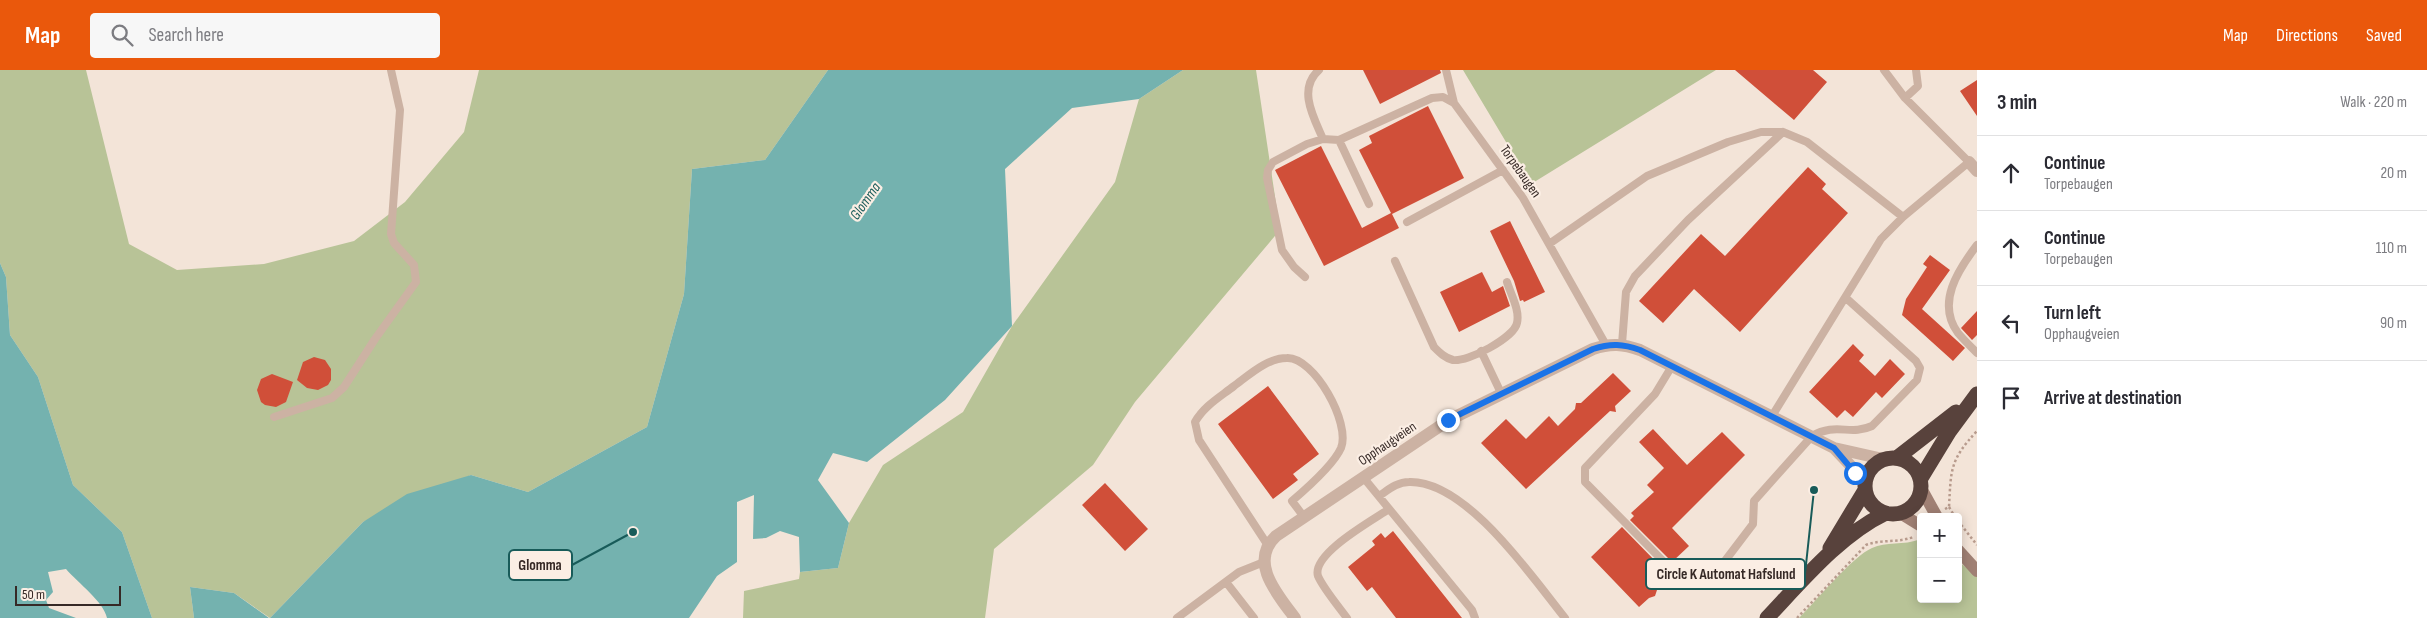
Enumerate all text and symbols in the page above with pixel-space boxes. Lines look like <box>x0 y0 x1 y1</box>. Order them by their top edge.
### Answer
search box <box>90 13 440 58</box>
text: Map <box>25 21 60 50</box>
icon: search <box>108 21 136 49</box>
text: Search here <box>148 24 224 47</box>
text: Map <box>2223 25 2248 46</box>
text: Directions <box>2276 25 2338 46</box>
text: Saved <box>2366 25 2402 46</box>
text: 3 min <box>1997 90 2037 115</box>
text: Walk · 220 m <box>2340 93 2407 112</box>
street label: Torpebaugen <box>1496 142 1545 201</box>
text: Continue <box>2044 152 2105 175</box>
icon: ahead <box>1997 159 2025 187</box>
text: 20 m <box>2380 164 2407 183</box>
text: Torpebaugen <box>2044 175 2113 194</box>
water label: Glomma <box>846 179 885 224</box>
text: Continue <box>2044 227 2105 250</box>
icon: ahead <box>1997 234 2025 262</box>
text: 110 m <box>2376 239 2407 258</box>
text: Torpebaugen <box>2044 250 2113 269</box>
text: Turn left <box>2044 302 2101 325</box>
icon: left <box>1997 309 2025 337</box>
text: 90 m <box>2380 314 2407 333</box>
text: Opphaugveien <box>2044 325 2120 344</box>
icon: arrive <box>1997 384 2025 412</box>
text: Arrive at destination <box>2044 387 2182 410</box>
route end <box>1437 409 1460 432</box>
street label: Opphaugveien <box>1355 418 1419 469</box>
route start <box>1844 462 1867 485</box>
map controls <box>1917 513 1962 603</box>
button: + <box>1917 513 1962 558</box>
callout: Glomma <box>509 550 572 580</box>
text: Glomma <box>518 556 562 575</box>
button: − <box>1917 558 1962 603</box>
callout: Circle K Automat Hafslund <box>1646 559 1805 589</box>
text: Circle K Automat Hafslund <box>1657 565 1795 584</box>
scale bar <box>15 583 121 606</box>
text: 50 m <box>22 586 45 603</box>

